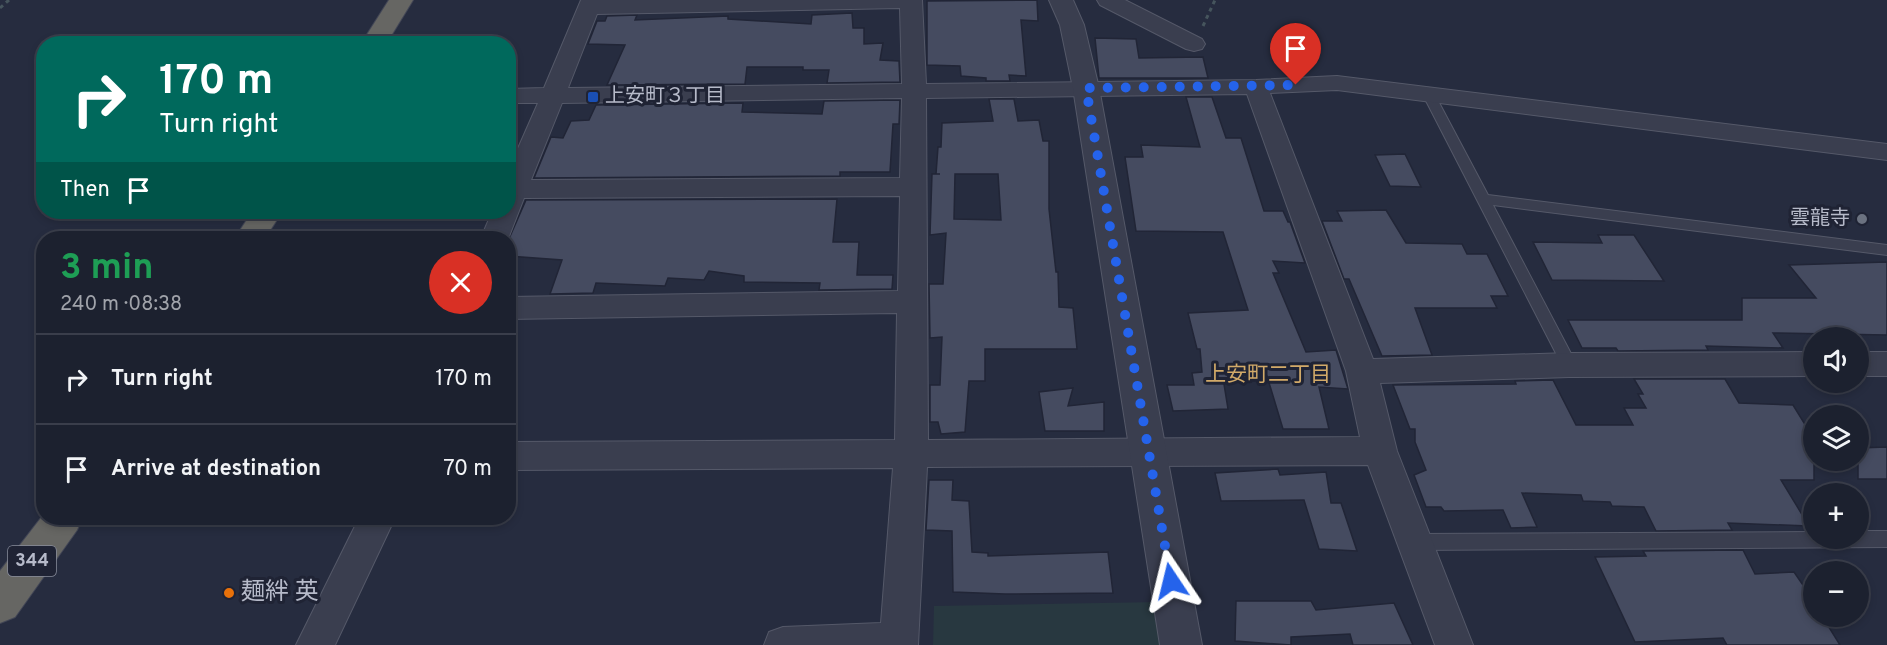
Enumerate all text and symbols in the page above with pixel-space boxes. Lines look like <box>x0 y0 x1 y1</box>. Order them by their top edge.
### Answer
pin <box>1270 23 1321 85</box>
icon: arrive <box>1279 32 1312 65</box>
text: 170 m <box>159 56 273 109</box>
icon: right <box>60 60 138 138</box>
place label: 上安町３丁目 <box>605 84 725 110</box>
marker: 上安町３丁目 <box>586 90 600 104</box>
text: Turn right <box>159 108 278 142</box>
icon: arrive <box>122 174 155 207</box>
text: Then <box>60 177 110 204</box>
place label: 雲龍寺 <box>1790 206 1850 232</box>
marker: 雲龍寺 <box>1855 212 1869 226</box>
text: 3 min <box>60 246 154 292</box>
button: close <box>429 251 492 314</box>
text: 240 m · 08:38 <box>60 292 182 318</box>
map controls <box>1803 327 1869 627</box>
button: sound <box>1803 327 1869 393</box>
district label: 上安町二丁目 <box>1205 362 1331 389</box>
icon: right <box>60 363 93 396</box>
text: Turn right <box>111 366 213 393</box>
text: 170 m <box>435 366 492 393</box>
button: layers <box>1803 405 1869 471</box>
icon: arrive <box>60 453 93 486</box>
text: Arrive at destination <box>111 456 321 483</box>
text: 70 m <box>443 456 492 483</box>
button: + <box>1803 483 1869 549</box>
road number: 344 <box>8 546 56 576</box>
position arrow <box>1139 549 1203 613</box>
button: − <box>1803 561 1869 627</box>
place label: 麺絆 英 <box>241 578 319 608</box>
marker: 麺絆 英 <box>222 586 236 600</box>

